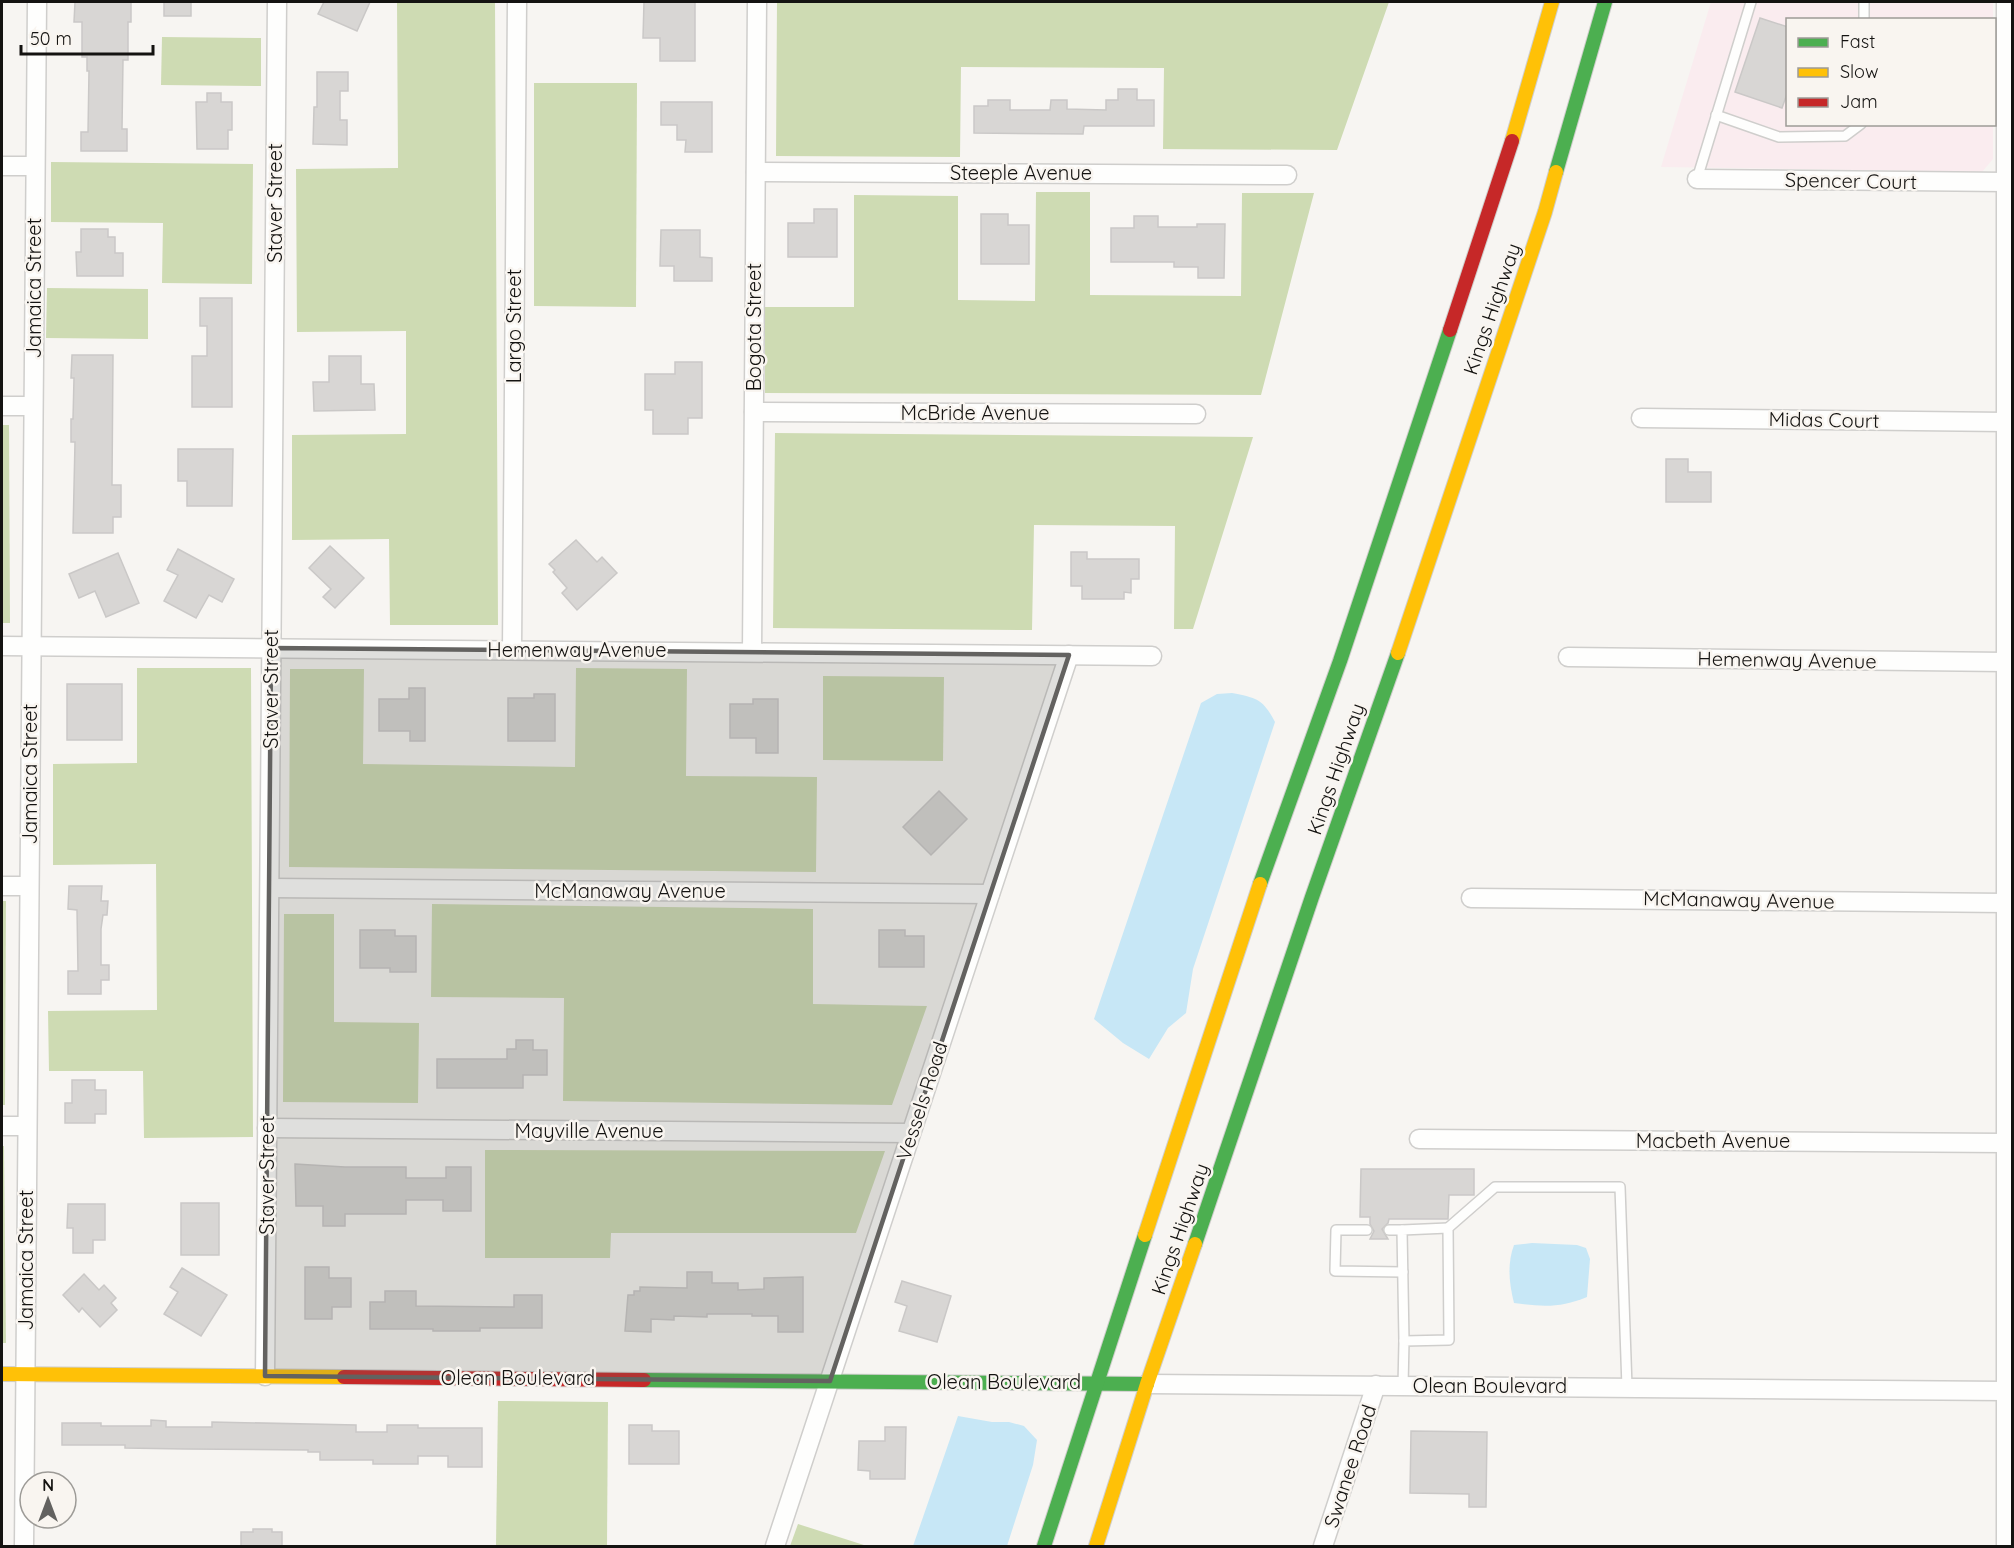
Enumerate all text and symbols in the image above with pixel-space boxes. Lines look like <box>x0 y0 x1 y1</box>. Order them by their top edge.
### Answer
scale bar <box>21 18 153 56</box>
legend <box>1786 18 1996 126</box>
text: 50 m <box>30 27 72 50</box>
text: Fast <box>1840 30 1875 53</box>
text: Slow <box>1840 60 1878 83</box>
text: Jam <box>1840 90 1878 113</box>
street label: Staver Street <box>262 143 287 263</box>
street label: Steeple Avenue <box>950 160 1092 185</box>
street label: Spencer Court <box>1785 167 1917 194</box>
street label: Jamaica Street <box>21 217 46 358</box>
street label: Kings Highway <box>1457 240 1526 378</box>
street label: Bogota Street <box>741 263 766 391</box>
street label: Largo Street <box>501 269 526 383</box>
street label: McBride Avenue <box>900 400 1050 425</box>
street label: Midas Court <box>1768 406 1880 433</box>
street label: Staver Street <box>258 629 283 749</box>
street label: Hemenway Avenue <box>487 637 667 662</box>
street label: Hemenway Avenue <box>1697 645 1877 674</box>
street label: Kings Highway <box>1301 700 1370 838</box>
street label: Jamaica Street <box>17 703 42 844</box>
street label: McManaway Avenue <box>534 878 726 903</box>
street label: McManaway Avenue <box>1643 885 1835 914</box>
street label: Vessels Road <box>891 1038 952 1163</box>
street label: Staver Street <box>254 1115 279 1235</box>
street label: Mayville Avenue <box>514 1118 664 1143</box>
street label: Macbeth Avenue <box>1636 1128 1790 1153</box>
street label: Kings Highway <box>1145 1160 1214 1298</box>
street label: Jamaica Street <box>13 1189 38 1330</box>
street label: Olean Boulevard <box>441 1365 595 1390</box>
street label: Olean Boulevard <box>927 1369 1081 1394</box>
street label: Olean Boulevard <box>1413 1373 1567 1398</box>
street label: Swanee Road <box>1318 1401 1381 1530</box>
north arrow <box>18 1470 78 1530</box>
text: N <box>42 1475 54 1495</box>

